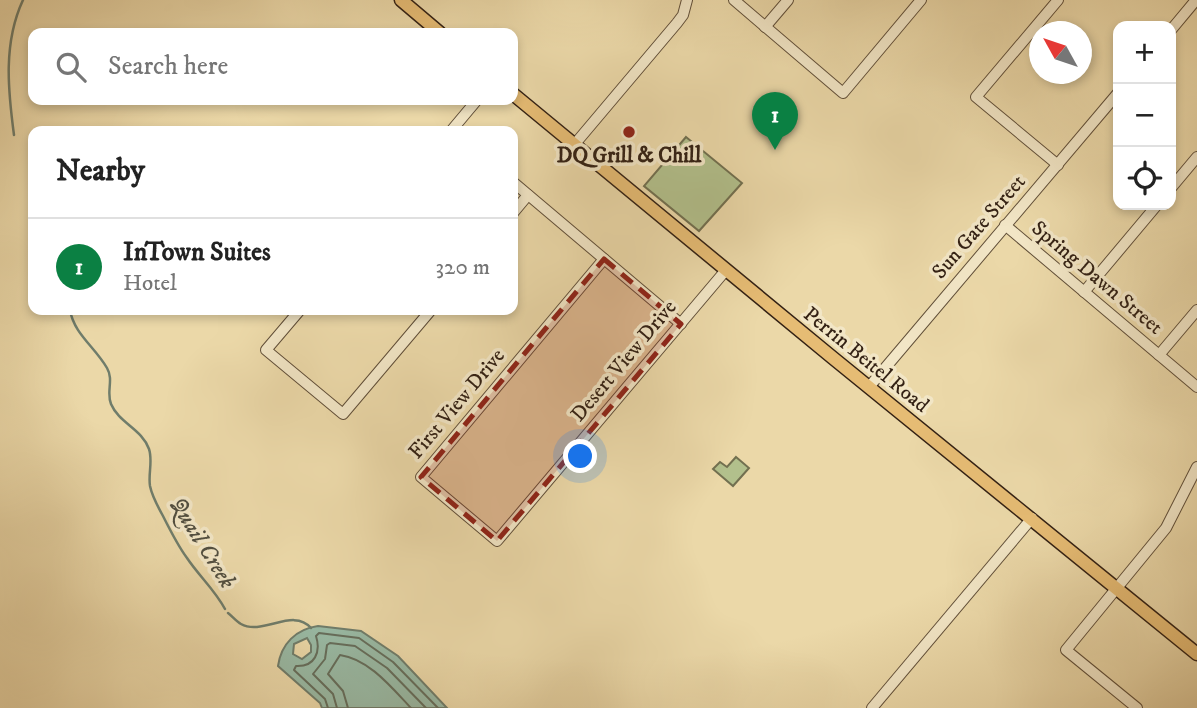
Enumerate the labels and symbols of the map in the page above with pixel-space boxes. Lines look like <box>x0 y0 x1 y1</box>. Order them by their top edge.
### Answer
north arrow <box>1029 21 1092 84</box>
pin: 1 <box>752 92 798 150</box>
marker: DQ Grill & Chill <box>621 124 637 140</box>
place label: DQ Grill & Chill <box>557 143 702 169</box>
street label: Sun Gate Street <box>927 169 1032 285</box>
street label: Spring Dawn Street <box>1026 216 1168 341</box>
street label: Desert View Drive <box>566 295 683 427</box>
street label: Perrin Beitel Road <box>798 301 934 419</box>
street label: First View Drive <box>403 343 511 465</box>
your location <box>563 439 597 473</box>
water label: Quail Creek <box>163 492 242 594</box>

